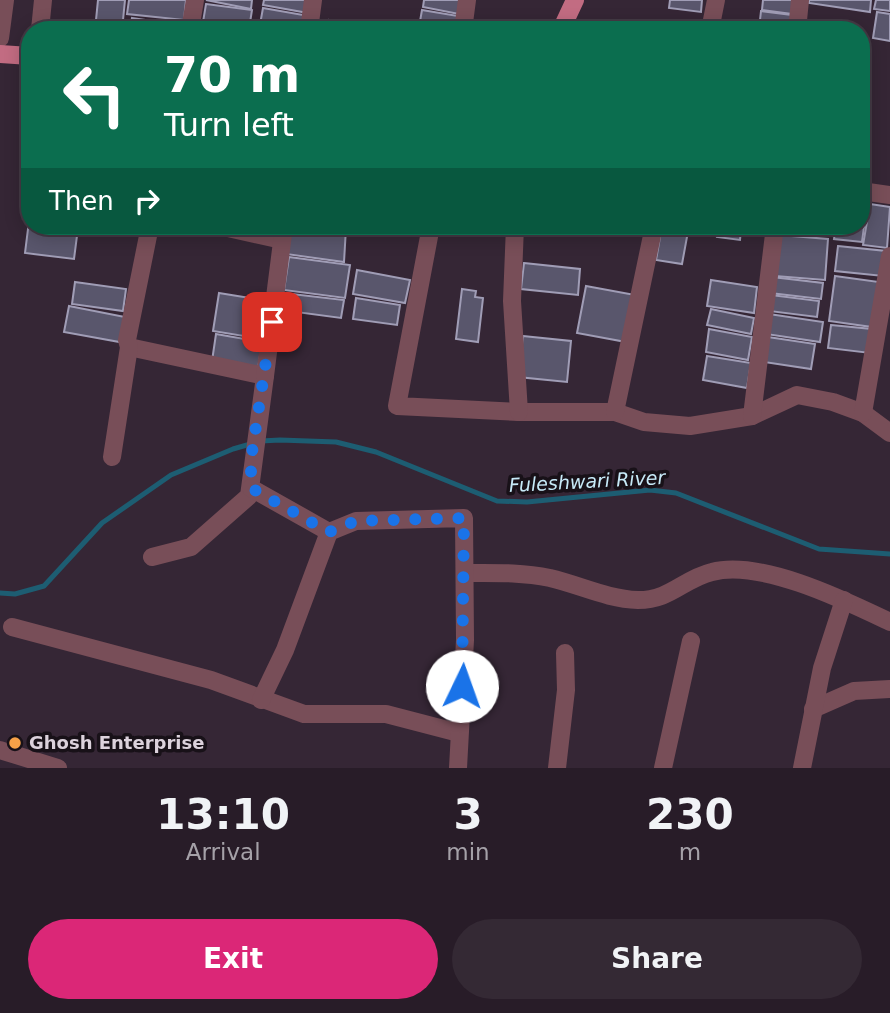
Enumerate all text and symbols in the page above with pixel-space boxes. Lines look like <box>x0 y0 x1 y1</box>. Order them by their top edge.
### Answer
text: 70 m <box>164 47 300 104</box>
icon: left <box>49 49 140 140</box>
text: Turn left <box>164 106 294 144</box>
icon: right <box>128 182 166 220</box>
text: Then <box>49 186 114 216</box>
pin <box>242 292 302 352</box>
icon: arrive <box>253 303 291 341</box>
water label: Fuleshwari River <box>508 466 667 496</box>
position arrow <box>425 649 499 723</box>
place label: Ghosh Enterprise <box>29 732 204 753</box>
marker: Ghosh Enterprise <box>7 735 23 751</box>
text: 13:10 <box>156 790 290 839</box>
text: 3 <box>453 790 483 839</box>
text: 230 <box>646 790 734 839</box>
text: Arrival <box>186 839 261 865</box>
text: min <box>446 839 490 865</box>
text: m <box>679 839 701 865</box>
button: Exit <box>28 919 438 999</box>
button: Share <box>452 919 862 999</box>

